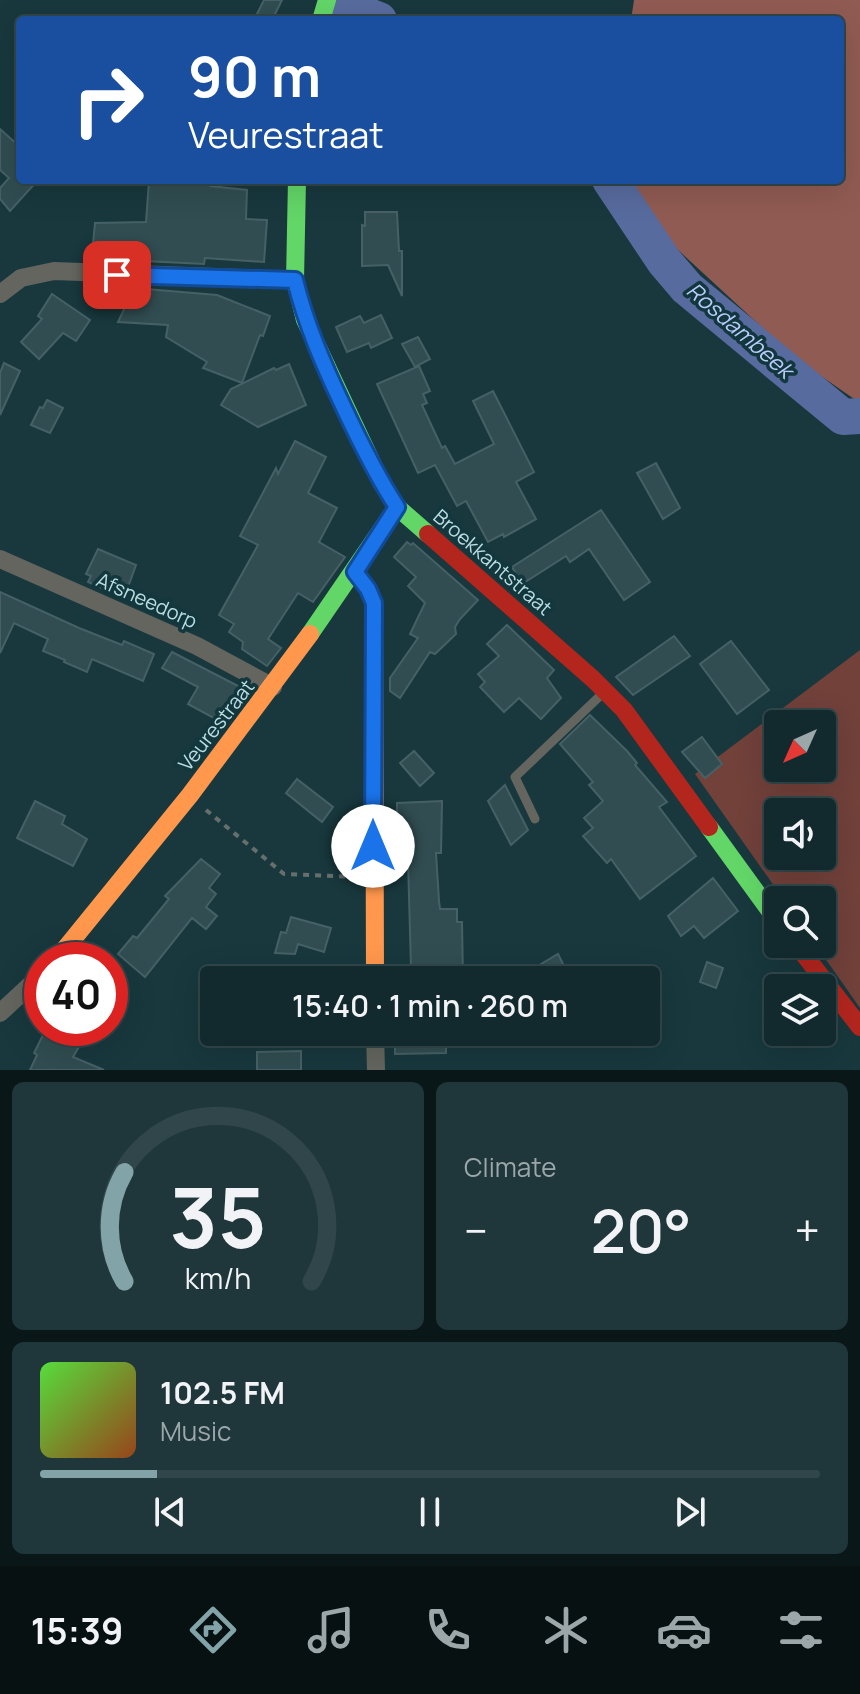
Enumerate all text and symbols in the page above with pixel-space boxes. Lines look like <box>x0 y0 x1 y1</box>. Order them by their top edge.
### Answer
text: 90 m <box>188 37 321 114</box>
icon: right <box>56 48 160 152</box>
text: Veurestraat <box>188 110 384 159</box>
pin <box>83 241 151 309</box>
icon: arrive <box>95 253 139 297</box>
water label: Rosdambeek <box>680 275 802 387</box>
street label: Broekkantstraat <box>428 503 558 621</box>
street label: Afsneedorp <box>92 566 202 634</box>
street label: Veurestraat <box>172 674 260 776</box>
north arrow <box>764 710 836 782</box>
map controls <box>764 710 836 1046</box>
button: sound <box>764 798 836 870</box>
position arrow <box>331 804 415 888</box>
button: search <box>764 886 836 958</box>
speed limit sign: 40 <box>24 942 128 1046</box>
button: layers <box>764 974 836 1046</box>
text: 15:40 · 1 min · 260 m <box>292 985 568 1026</box>
text: Climate <box>464 1149 556 1185</box>
text: 35 <box>169 1159 267 1273</box>
text: 20° <box>591 1189 692 1271</box>
text: − <box>464 1200 488 1260</box>
text: + <box>795 1200 820 1260</box>
text: km/h <box>185 1259 251 1298</box>
text: 102.5 FM <box>160 1372 285 1413</box>
text: Music <box>160 1413 231 1449</box>
icon: previous <box>148 1490 192 1534</box>
icon: pause <box>408 1490 452 1534</box>
icon: next <box>668 1490 712 1534</box>
icon: directions <box>185 1602 241 1658</box>
icon: music <box>303 1602 359 1658</box>
icon: phone <box>420 1602 476 1658</box>
icon: climate <box>538 1602 594 1658</box>
icon: car <box>656 1602 712 1658</box>
icon: filters <box>773 1602 829 1658</box>
text: 15:39 <box>31 1606 123 1655</box>

